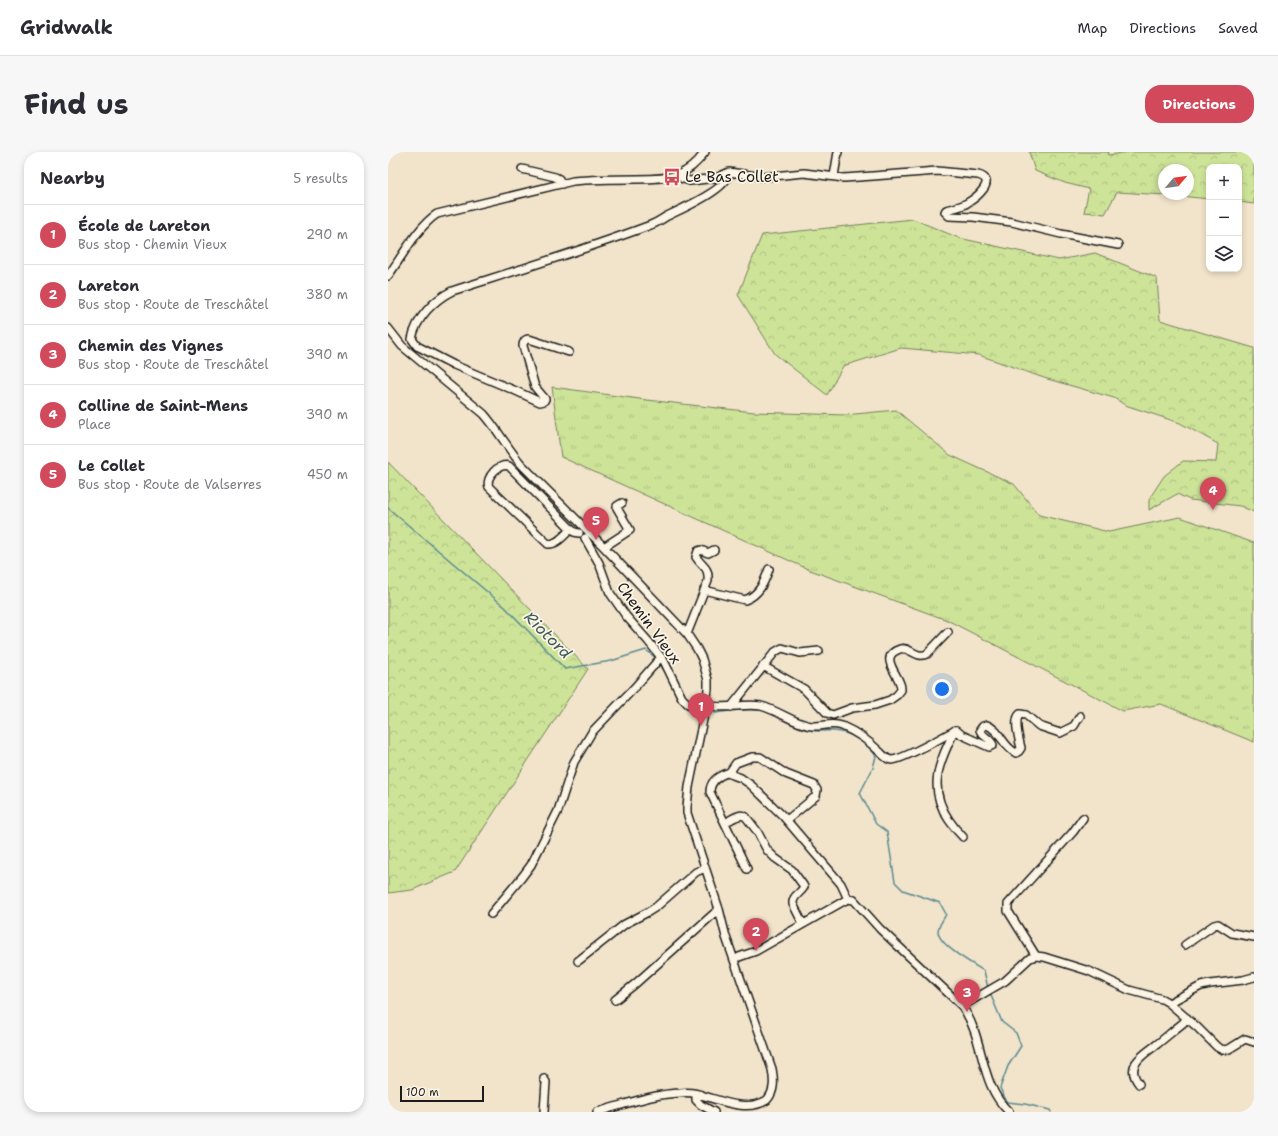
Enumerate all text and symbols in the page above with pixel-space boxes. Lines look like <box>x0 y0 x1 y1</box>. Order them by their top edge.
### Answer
text: Gridwalk <box>20 15 113 40</box>
text: Map <box>1078 19 1108 37</box>
text: Directions <box>1130 19 1196 37</box>
text: Saved <box>1218 19 1258 37</box>
text: Find us <box>24 85 129 123</box>
button: Directions <box>1145 85 1254 123</box>
north arrow <box>1158 164 1194 200</box>
map controls <box>1206 164 1242 272</box>
button: + <box>1206 164 1242 200</box>
text: Nearby <box>40 167 105 189</box>
bus stop icon: Le Bas Collet <box>662 167 682 187</box>
place label: Le Bas Collet <box>685 167 779 187</box>
text: 5 results <box>293 170 348 187</box>
button: − <box>1206 200 1242 236</box>
text: École de Lareton <box>78 216 210 236</box>
text: 1 <box>50 226 56 243</box>
text: 290 m <box>306 226 348 243</box>
text: Bus stop · Chemin Vieux <box>78 236 227 253</box>
button: layers <box>1206 236 1242 272</box>
text: Lareton <box>78 276 139 296</box>
text: 2 <box>48 286 58 303</box>
text: 380 m <box>306 286 348 303</box>
text: Bus stop · Route de Treschâtel <box>78 296 268 313</box>
text: Chemin des Vignes <box>78 336 224 356</box>
text: 3 <box>48 346 58 363</box>
text: 390 m <box>306 346 348 363</box>
text: Bus stop · Route de Treschâtel <box>78 356 268 373</box>
text: Colline de Saint-Mens <box>78 396 248 416</box>
text: 4 <box>48 406 58 423</box>
text: 390 m <box>306 406 348 423</box>
text: Place <box>78 416 111 433</box>
text: Le Collet <box>78 456 145 476</box>
text: 5 <box>49 466 57 483</box>
text: 450 m <box>307 466 348 483</box>
text: Bus stop · Route de Valserres <box>78 476 262 493</box>
pin: 4 <box>1200 477 1226 510</box>
pin: 5 <box>583 507 609 540</box>
street label: Chemin Vieux <box>612 578 686 668</box>
water label: Riotord <box>520 607 577 664</box>
your location <box>932 679 952 699</box>
pin: 1 <box>688 693 714 726</box>
pin: 2 <box>743 918 769 951</box>
pin: 3 <box>954 979 980 1012</box>
scale bar <box>400 1084 484 1103</box>
text: 100 m <box>406 1085 439 1100</box>

